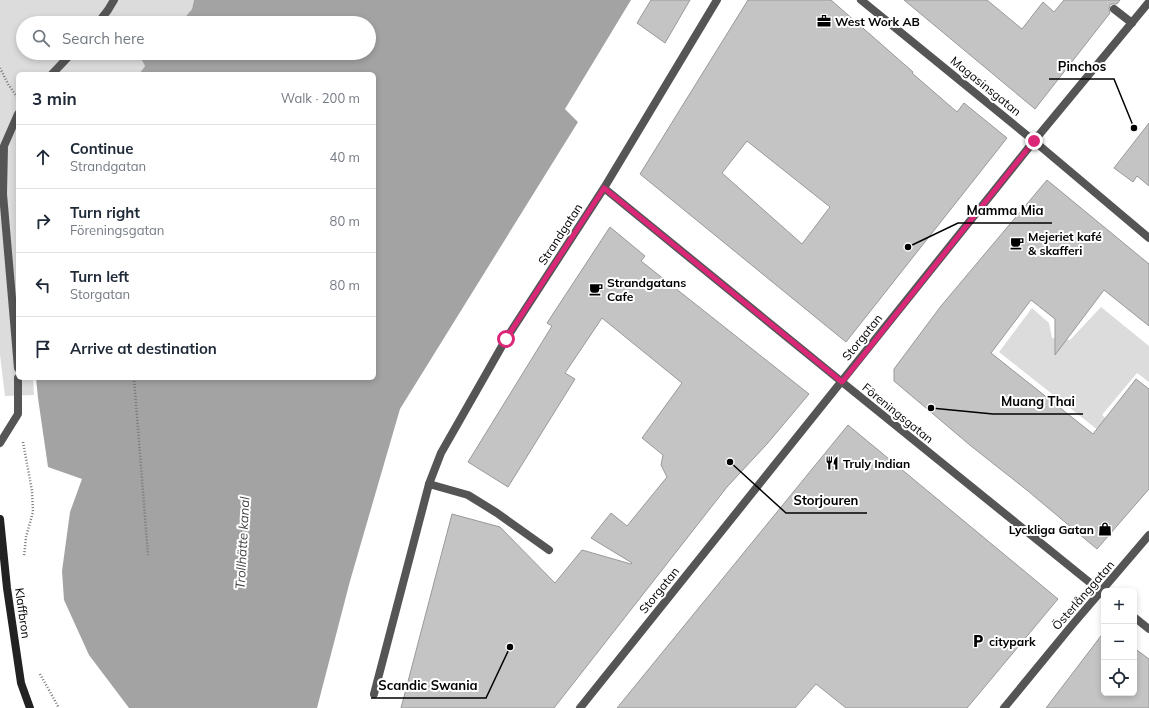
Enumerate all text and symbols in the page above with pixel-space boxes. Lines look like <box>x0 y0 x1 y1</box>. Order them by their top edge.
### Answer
office icon: West Work AB <box>816 13 832 29</box>
place label: West Work AB <box>835 14 920 29</box>
search box <box>16 16 376 60</box>
icon: search <box>30 27 52 49</box>
text: Search here <box>62 29 144 48</box>
street label: Magasinsgatan <box>948 53 1024 119</box>
callout: Pinchos <box>1049 54 1114 79</box>
text: Pinchos <box>1058 58 1106 74</box>
text: 3 min <box>32 88 77 109</box>
text: Walk · 200 m <box>281 90 360 106</box>
route end <box>1025 132 1043 150</box>
text: Continue <box>70 139 133 158</box>
icon: ahead <box>32 146 54 168</box>
text: 40 m <box>330 149 360 165</box>
text: Strandgatan <box>70 158 146 174</box>
callout: Mamma Mia <box>958 198 1052 223</box>
street label: Strandgatan <box>535 200 585 268</box>
text: Mamma Mia <box>966 202 1044 218</box>
text: Turn right <box>70 203 140 222</box>
icon: right <box>32 210 54 232</box>
text: 80 m <box>330 213 360 229</box>
text: Föreningsgatan <box>70 222 164 238</box>
place label: Mejeriet kafé & skafferi <box>1028 229 1102 258</box>
cafe icon: Mejeriet kafé & skafferi <box>1009 235 1025 251</box>
text: Turn left <box>70 267 129 286</box>
icon: left <box>32 274 54 296</box>
place label: Strandgatans Cafe <box>607 275 686 304</box>
text: 80 m <box>330 277 360 293</box>
cafe icon: Strandgatans Cafe <box>588 281 604 297</box>
text: Storgatan <box>70 286 130 302</box>
street label: Storgatan <box>839 311 885 363</box>
route start <box>497 330 515 348</box>
icon: arrive <box>32 338 54 360</box>
text: Arrive at destination <box>70 339 217 358</box>
street label: Föreningsgatan <box>859 380 937 446</box>
callout: Muang Thai <box>993 389 1083 414</box>
text: Muang Thai <box>1001 393 1075 409</box>
restaurant icon: Truly Indian <box>824 455 840 471</box>
place label: Truly Indian <box>843 456 910 471</box>
callout: Storjouren <box>786 488 867 513</box>
text: Storjouren <box>794 492 858 508</box>
water label: Trollhätte kanal <box>232 495 252 590</box>
shop icon: Lyckliga Gatan <box>1097 521 1113 537</box>
place label: Lyckliga Gatan <box>1009 522 1094 537</box>
street label: Österlånggatan <box>1049 557 1117 633</box>
street label: Storgatan <box>636 564 682 616</box>
street label: Klaffbron <box>12 587 34 639</box>
map controls <box>1101 588 1137 696</box>
button: + <box>1101 588 1137 624</box>
button: − <box>1101 624 1137 660</box>
parking icon: citypark <box>970 633 986 649</box>
place label: citypark <box>989 634 1036 649</box>
button: locate <box>1101 660 1137 696</box>
callout: Scandic Swania <box>371 673 486 698</box>
text: Scandic Swania <box>378 677 478 693</box>

